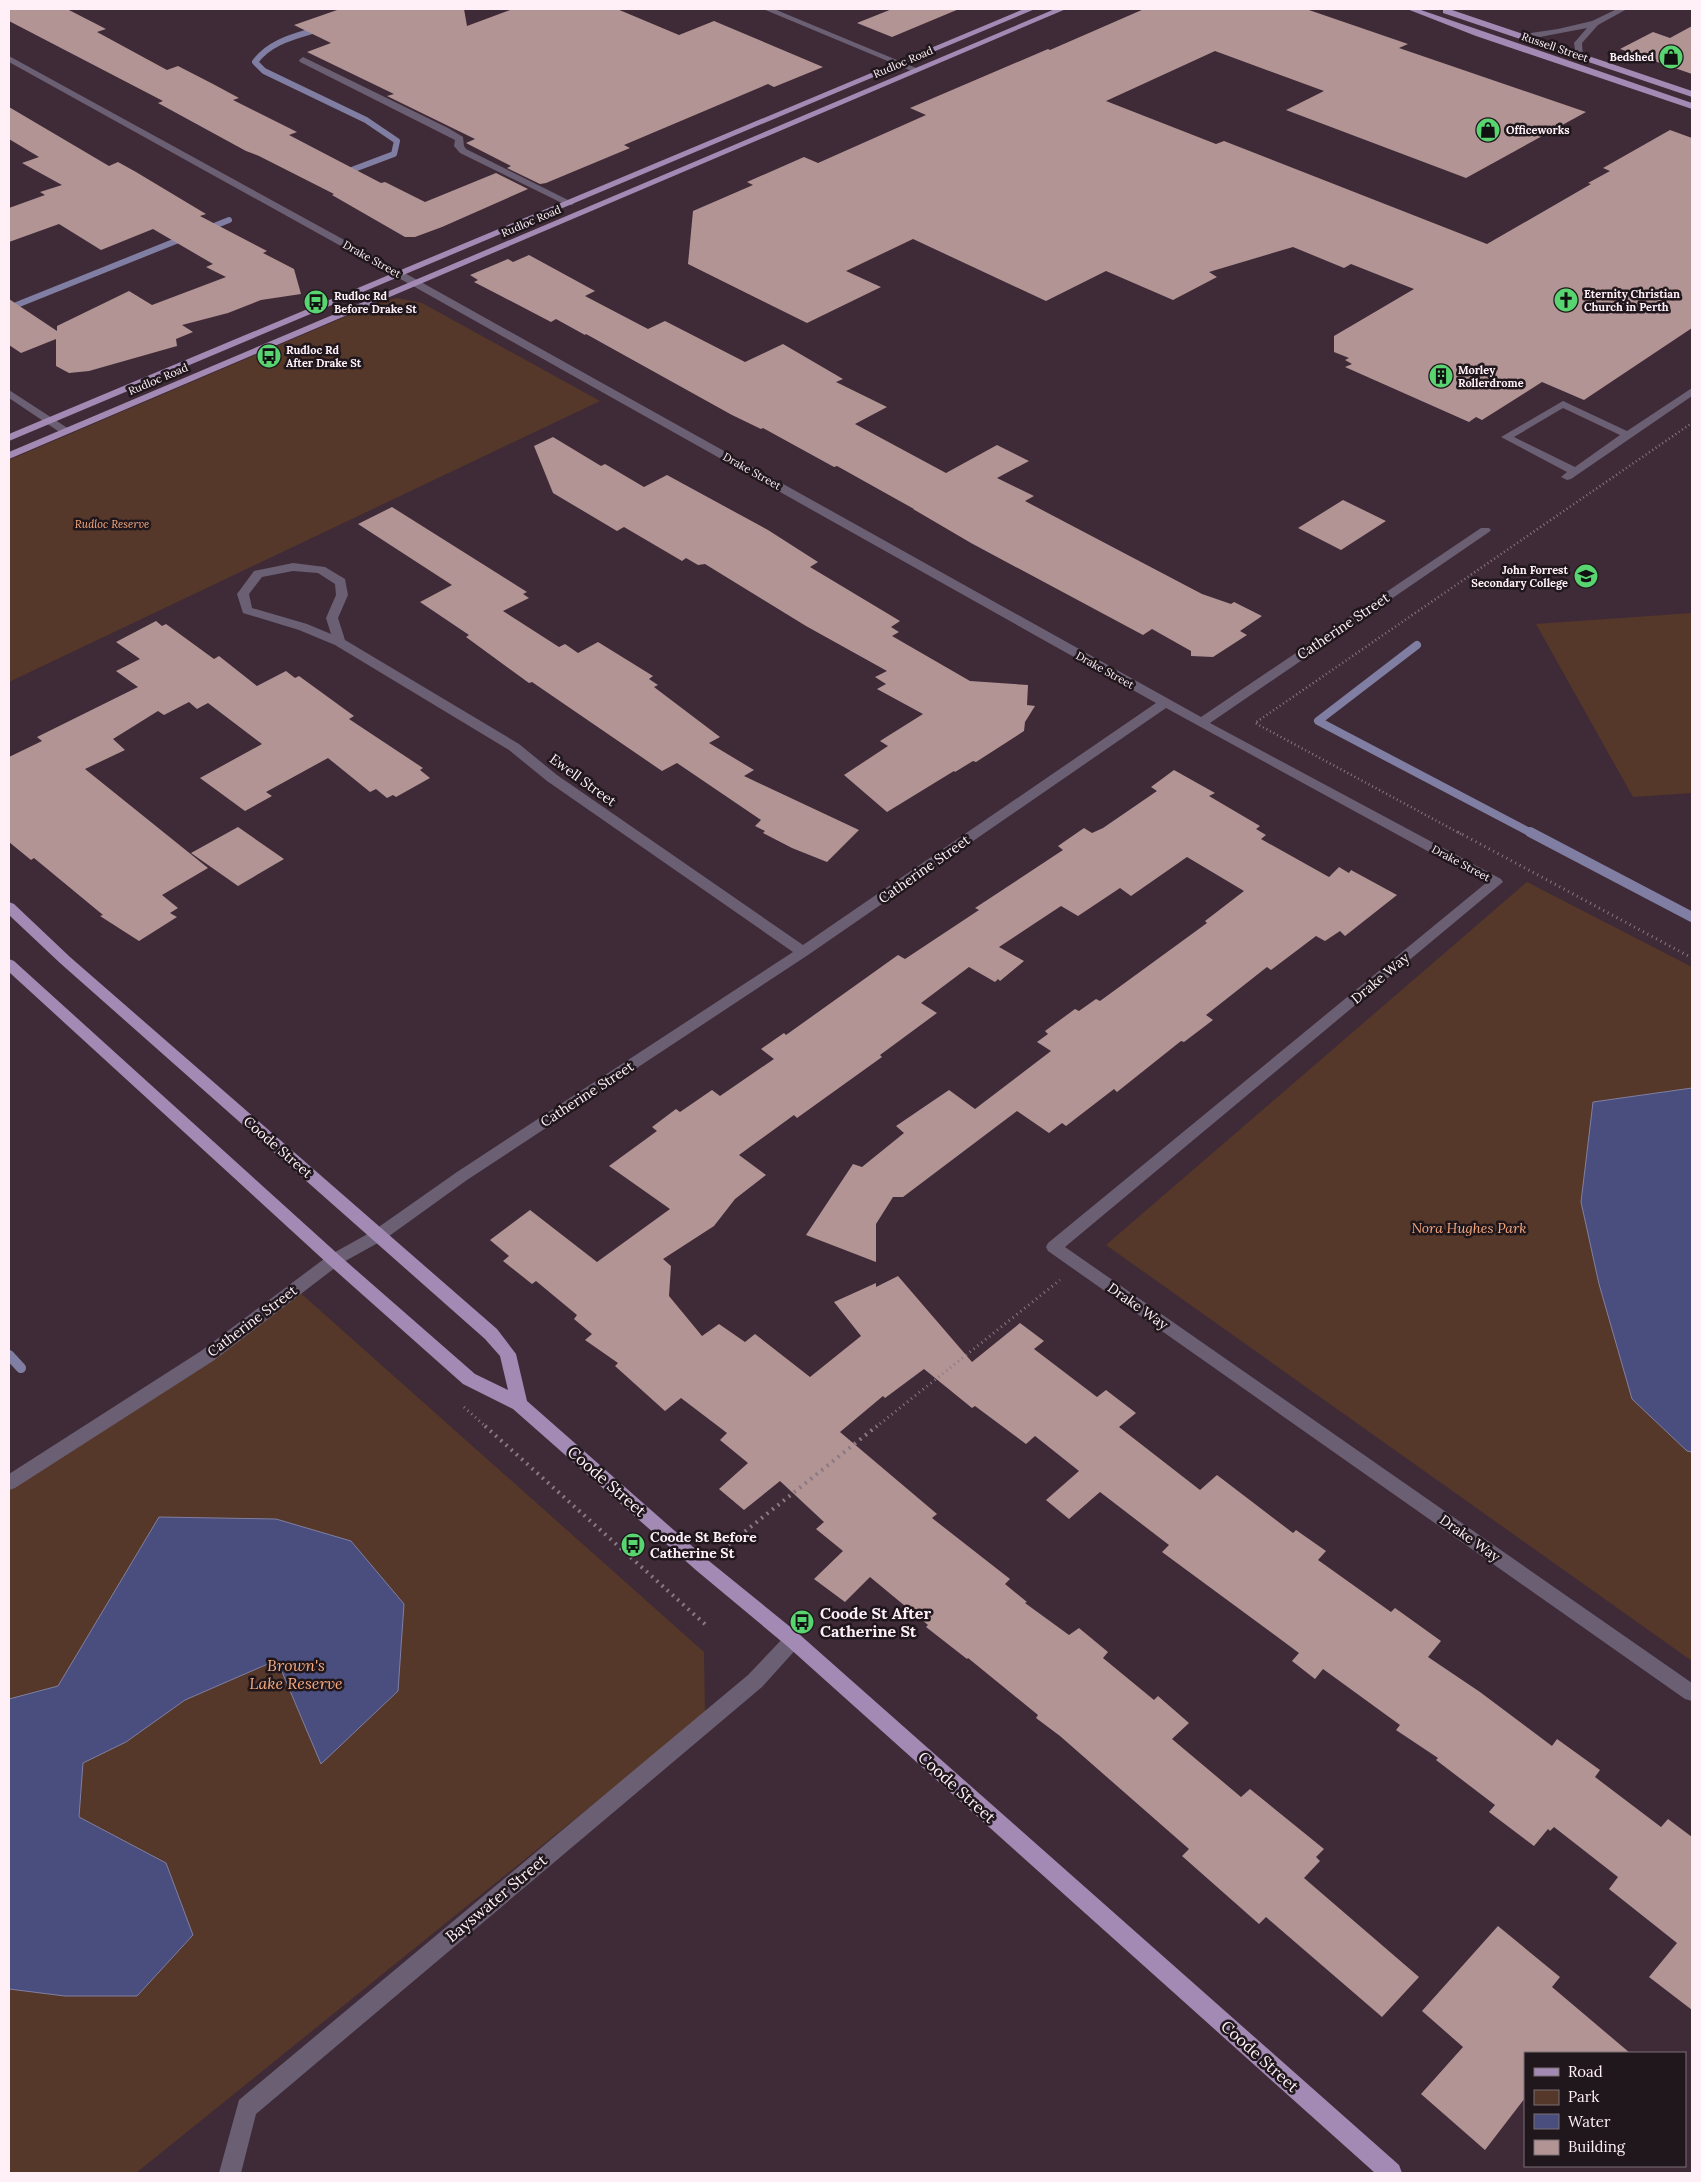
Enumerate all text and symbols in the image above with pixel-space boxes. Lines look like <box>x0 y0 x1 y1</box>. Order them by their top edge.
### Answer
street label: Russell Street <box>1520 29 1591 65</box>
street label: Rudloc Road <box>871 43 935 81</box>
shop icon: Bedshed <box>1658 44 1684 70</box>
place label: Bedshed <box>1610 50 1654 64</box>
shop icon: Officeworks <box>1475 117 1501 143</box>
place label: Officeworks <box>1506 123 1570 137</box>
street label: Rudloc Road <box>499 202 563 240</box>
street label: Drake Street <box>340 237 404 281</box>
church icon: Eternity Christian Church in Perth <box>1553 287 1579 313</box>
place label: Eternity Christian Church in Perth <box>1584 287 1680 314</box>
bus stop icon: Rudloc Rd Before Drake St <box>303 289 329 315</box>
place label: Rudloc Rd Before Drake St <box>334 289 417 316</box>
bus stop icon: Rudloc Rd After Drake St <box>256 343 282 369</box>
place label: Rudloc Rd After Drake St <box>286 343 362 370</box>
street label: Rudloc Road <box>126 360 190 398</box>
building icon: Morley Rollerdrome <box>1428 363 1454 389</box>
place label: Morley Rollerdrome <box>1458 363 1524 390</box>
street label: Drake Street <box>720 449 784 493</box>
park label: Rudloc Reserve <box>75 517 149 531</box>
place label: John Forrest Secondary College <box>1471 563 1568 590</box>
school or university icon: John Forrest Secondary College <box>1573 563 1599 589</box>
street label: Catherine Street <box>1293 588 1393 664</box>
street label: Drake Street <box>1073 648 1137 692</box>
street label: Ewell Street <box>546 750 620 811</box>
street label: Catherine Street <box>875 830 974 907</box>
street label: Drake Street <box>1429 842 1493 885</box>
street label: Drake Way <box>1347 948 1413 1007</box>
street label: Catherine Street <box>537 1057 638 1131</box>
street label: Coode Street <box>240 1112 317 1182</box>
park label: Nora Hughes Park <box>1411 1219 1527 1237</box>
street label: Drake Way <box>1104 1279 1172 1334</box>
street label: Catherine Street <box>204 1281 301 1361</box>
street label: Coode Street <box>564 1441 651 1521</box>
street label: Drake Way <box>1436 1511 1504 1566</box>
place label: Coode St Before Catherine St <box>650 1528 757 1562</box>
bus stop icon: Coode St Before Catherine St <box>620 1532 646 1558</box>
place label: Coode St After Catherine St <box>820 1603 931 1641</box>
bus stop icon: Coode St After Catherine St <box>789 1609 815 1635</box>
park label: Brown's Lake Reserve <box>249 1655 343 1693</box>
street label: Coode Street <box>914 1747 1001 1828</box>
street label: Bayswater Street <box>441 1849 551 1946</box>
street label: Coode Street <box>1217 2016 1304 2097</box>
legend <box>1524 2052 1686 2167</box>
text: Road <box>1568 2062 1603 2081</box>
text: Park <box>1568 2087 1599 2106</box>
text: Water <box>1568 2112 1611 2131</box>
text: Building <box>1568 2137 1626 2156</box>

